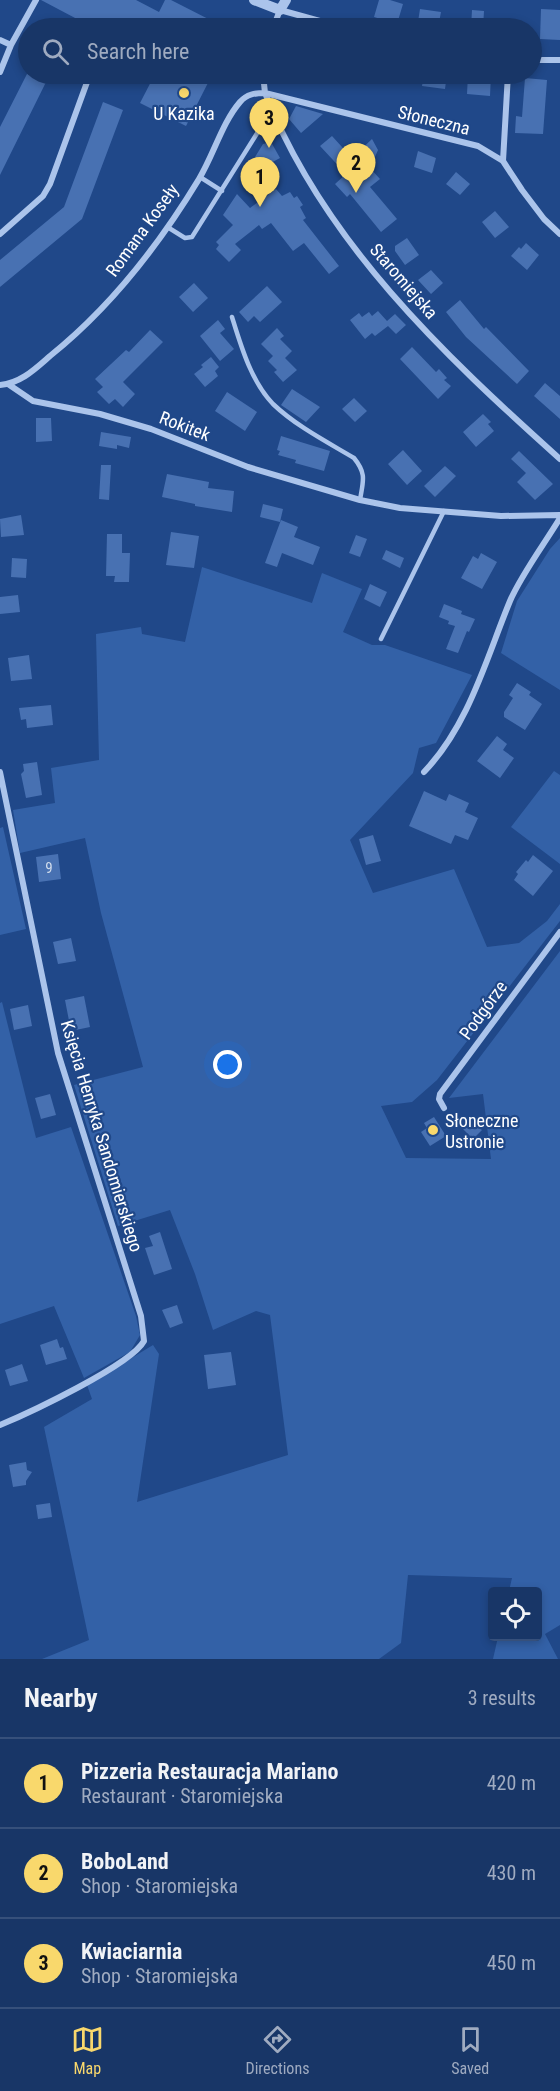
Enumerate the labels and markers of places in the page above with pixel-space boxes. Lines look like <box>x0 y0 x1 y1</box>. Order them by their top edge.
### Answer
marker: U Kazika <box>177 86 191 100</box>
pin: 3 <box>250 98 288 148</box>
place label: U Kazika <box>153 103 215 124</box>
pin: 2 <box>336 144 376 193</box>
pin: 1 <box>240 158 280 207</box>
place label: Słoneczne Ustronie <box>445 1110 518 1152</box>
marker: Słoneczne Ustronie <box>426 1123 440 1137</box>

